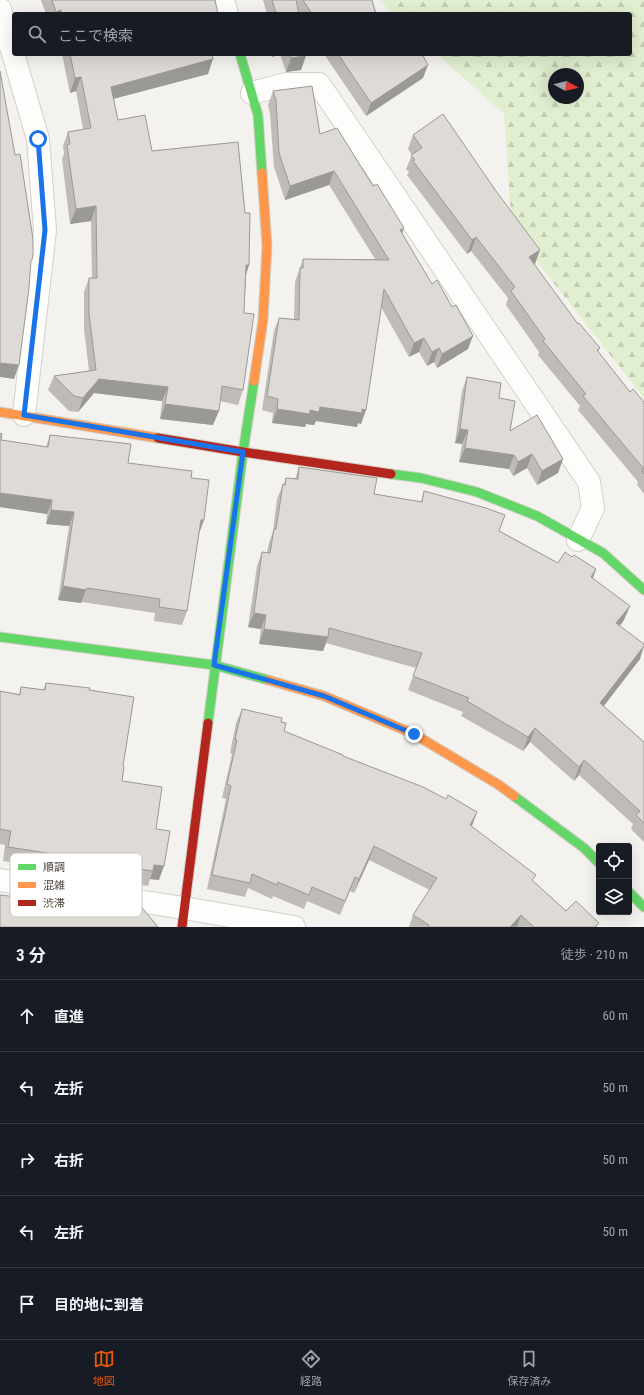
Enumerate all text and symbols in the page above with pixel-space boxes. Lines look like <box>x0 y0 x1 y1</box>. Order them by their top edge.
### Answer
search box <box>12 12 632 56</box>
icon: search <box>26 23 48 45</box>
text: ここで検索 <box>58 27 133 45</box>
north arrow <box>548 68 584 104</box>
route start <box>29 130 47 148</box>
route end <box>405 725 423 743</box>
map controls <box>596 843 632 915</box>
button: locate <box>596 843 632 879</box>
legend <box>10 853 142 917</box>
text: 順調 <box>43 861 65 874</box>
text: 混雑 <box>43 879 65 892</box>
button: layers <box>596 879 632 915</box>
text: 渋滞 <box>43 897 65 910</box>
text: 3 分 <box>16 945 46 965</box>
text: 徒歩 · 210 m <box>561 947 628 962</box>
icon: ahead <box>16 1005 38 1027</box>
text: 直進 <box>54 1008 84 1026</box>
text: 60 m <box>602 1008 628 1023</box>
icon: left <box>16 1077 38 1099</box>
text: 左折 <box>54 1080 84 1098</box>
text: 50 m <box>602 1080 628 1095</box>
icon: right <box>16 1149 38 1171</box>
text: 右折 <box>54 1152 84 1170</box>
text: 50 m <box>602 1152 628 1167</box>
icon: left <box>16 1221 38 1243</box>
text: 左折 <box>54 1224 84 1242</box>
text: 50 m <box>602 1224 628 1239</box>
icon: arrive <box>16 1293 38 1315</box>
text: 目的地に到着 <box>54 1296 144 1314</box>
tab: 地図 <box>93 1348 115 1388</box>
tab: 経路 <box>300 1348 322 1388</box>
tab: 保存済み <box>507 1348 551 1388</box>

